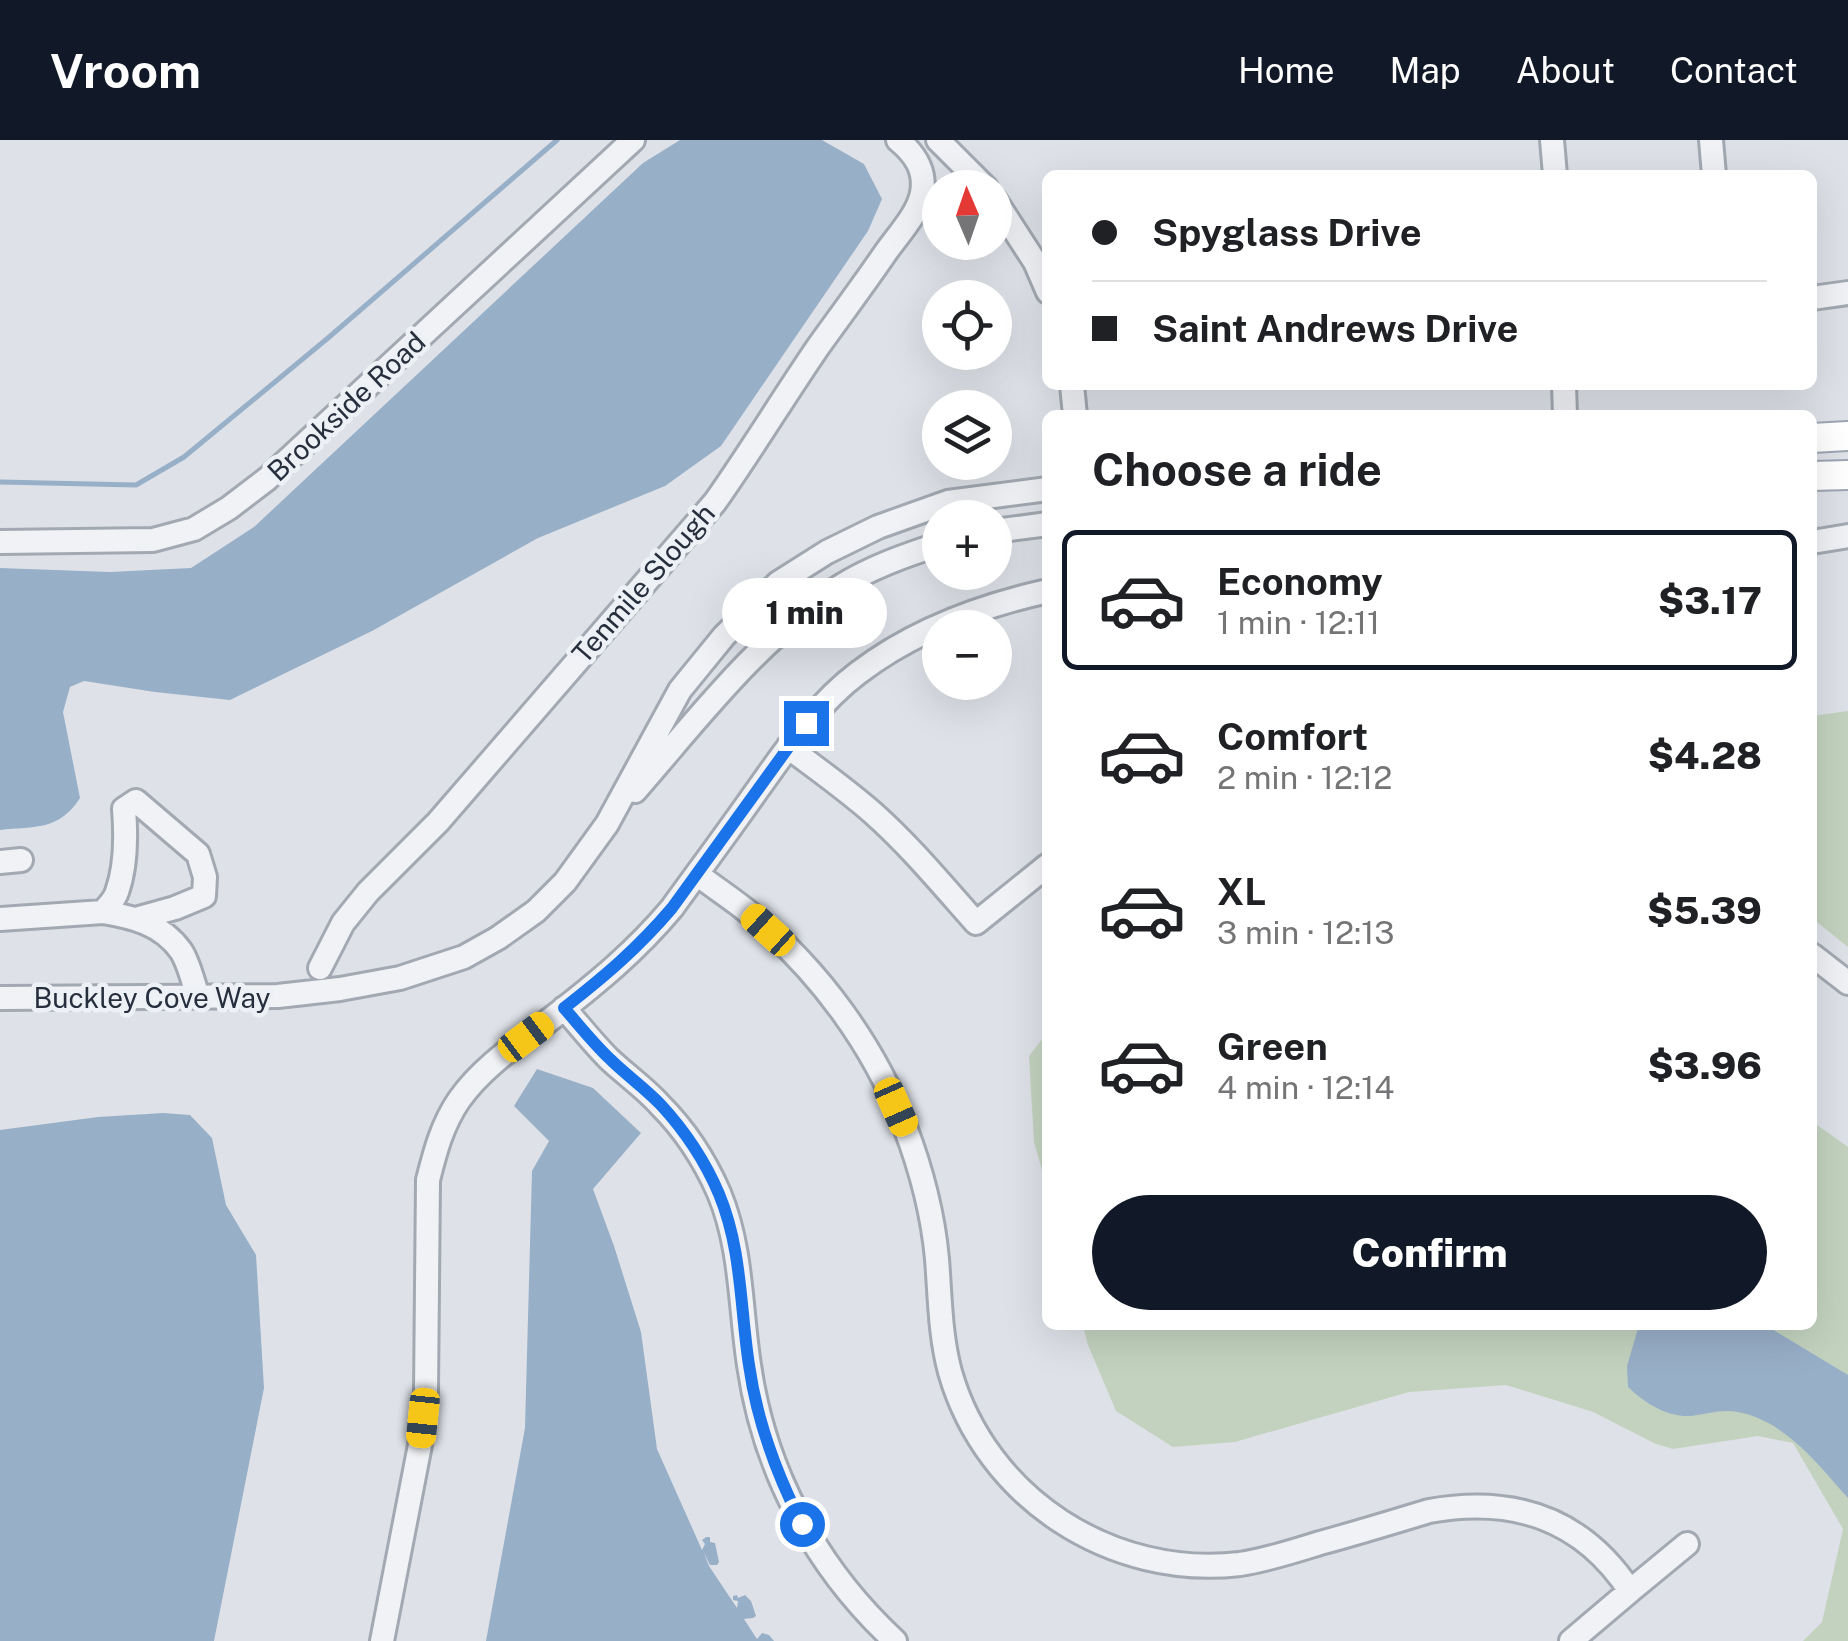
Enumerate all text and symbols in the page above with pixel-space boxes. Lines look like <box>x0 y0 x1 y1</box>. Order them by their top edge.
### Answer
text: Vroom <box>50 42 201 99</box>
text: Home <box>1238 50 1335 91</box>
text: Map <box>1390 50 1461 91</box>
text: About <box>1516 50 1615 91</box>
text: Contact <box>1670 50 1798 91</box>
north arrow <box>922 170 1012 260</box>
map controls <box>922 170 1012 700</box>
text: Spyglass Drive <box>1152 210 1422 255</box>
button: locate <box>922 280 1012 370</box>
text: Saint Andrews Drive <box>1152 306 1518 351</box>
street label: Brookside Road <box>260 325 432 487</box>
button: layers <box>922 390 1012 480</box>
text: Choose a ride <box>1092 443 1382 496</box>
street label: Tenmile Slough <box>565 497 721 669</box>
button: + <box>922 500 1012 590</box>
icon: car <box>1097 555 1187 645</box>
text: Economy <box>1217 559 1383 604</box>
callout: 1 min <box>724 578 888 648</box>
text: $3.17 <box>1658 578 1762 623</box>
text: 1 min <box>765 594 844 631</box>
text: 1 min · 12:11 <box>1217 604 1380 641</box>
button: − <box>922 610 1012 700</box>
route end <box>784 701 829 746</box>
icon: car <box>1097 710 1187 800</box>
text: Comfort <box>1217 714 1368 759</box>
text: $4.28 <box>1648 733 1762 778</box>
text: 2 min · 12:12 <box>1217 759 1392 796</box>
icon: car <box>1097 865 1187 955</box>
text: XL <box>1217 869 1266 914</box>
text: $5.39 <box>1647 888 1762 933</box>
car <box>736 899 800 961</box>
text: 3 min · 12:13 <box>1217 914 1394 951</box>
street label: Buckley Cove Way <box>34 981 270 1014</box>
car <box>493 1007 559 1067</box>
icon: car <box>1097 1020 1187 1110</box>
text: Green <box>1217 1024 1328 1069</box>
text: $3.96 <box>1648 1043 1762 1088</box>
text: 4 min · 12:14 <box>1217 1069 1394 1106</box>
car <box>870 1073 922 1141</box>
button: Confirm <box>1092 1195 1767 1310</box>
car <box>405 1387 441 1449</box>
route start <box>780 1502 825 1547</box>

